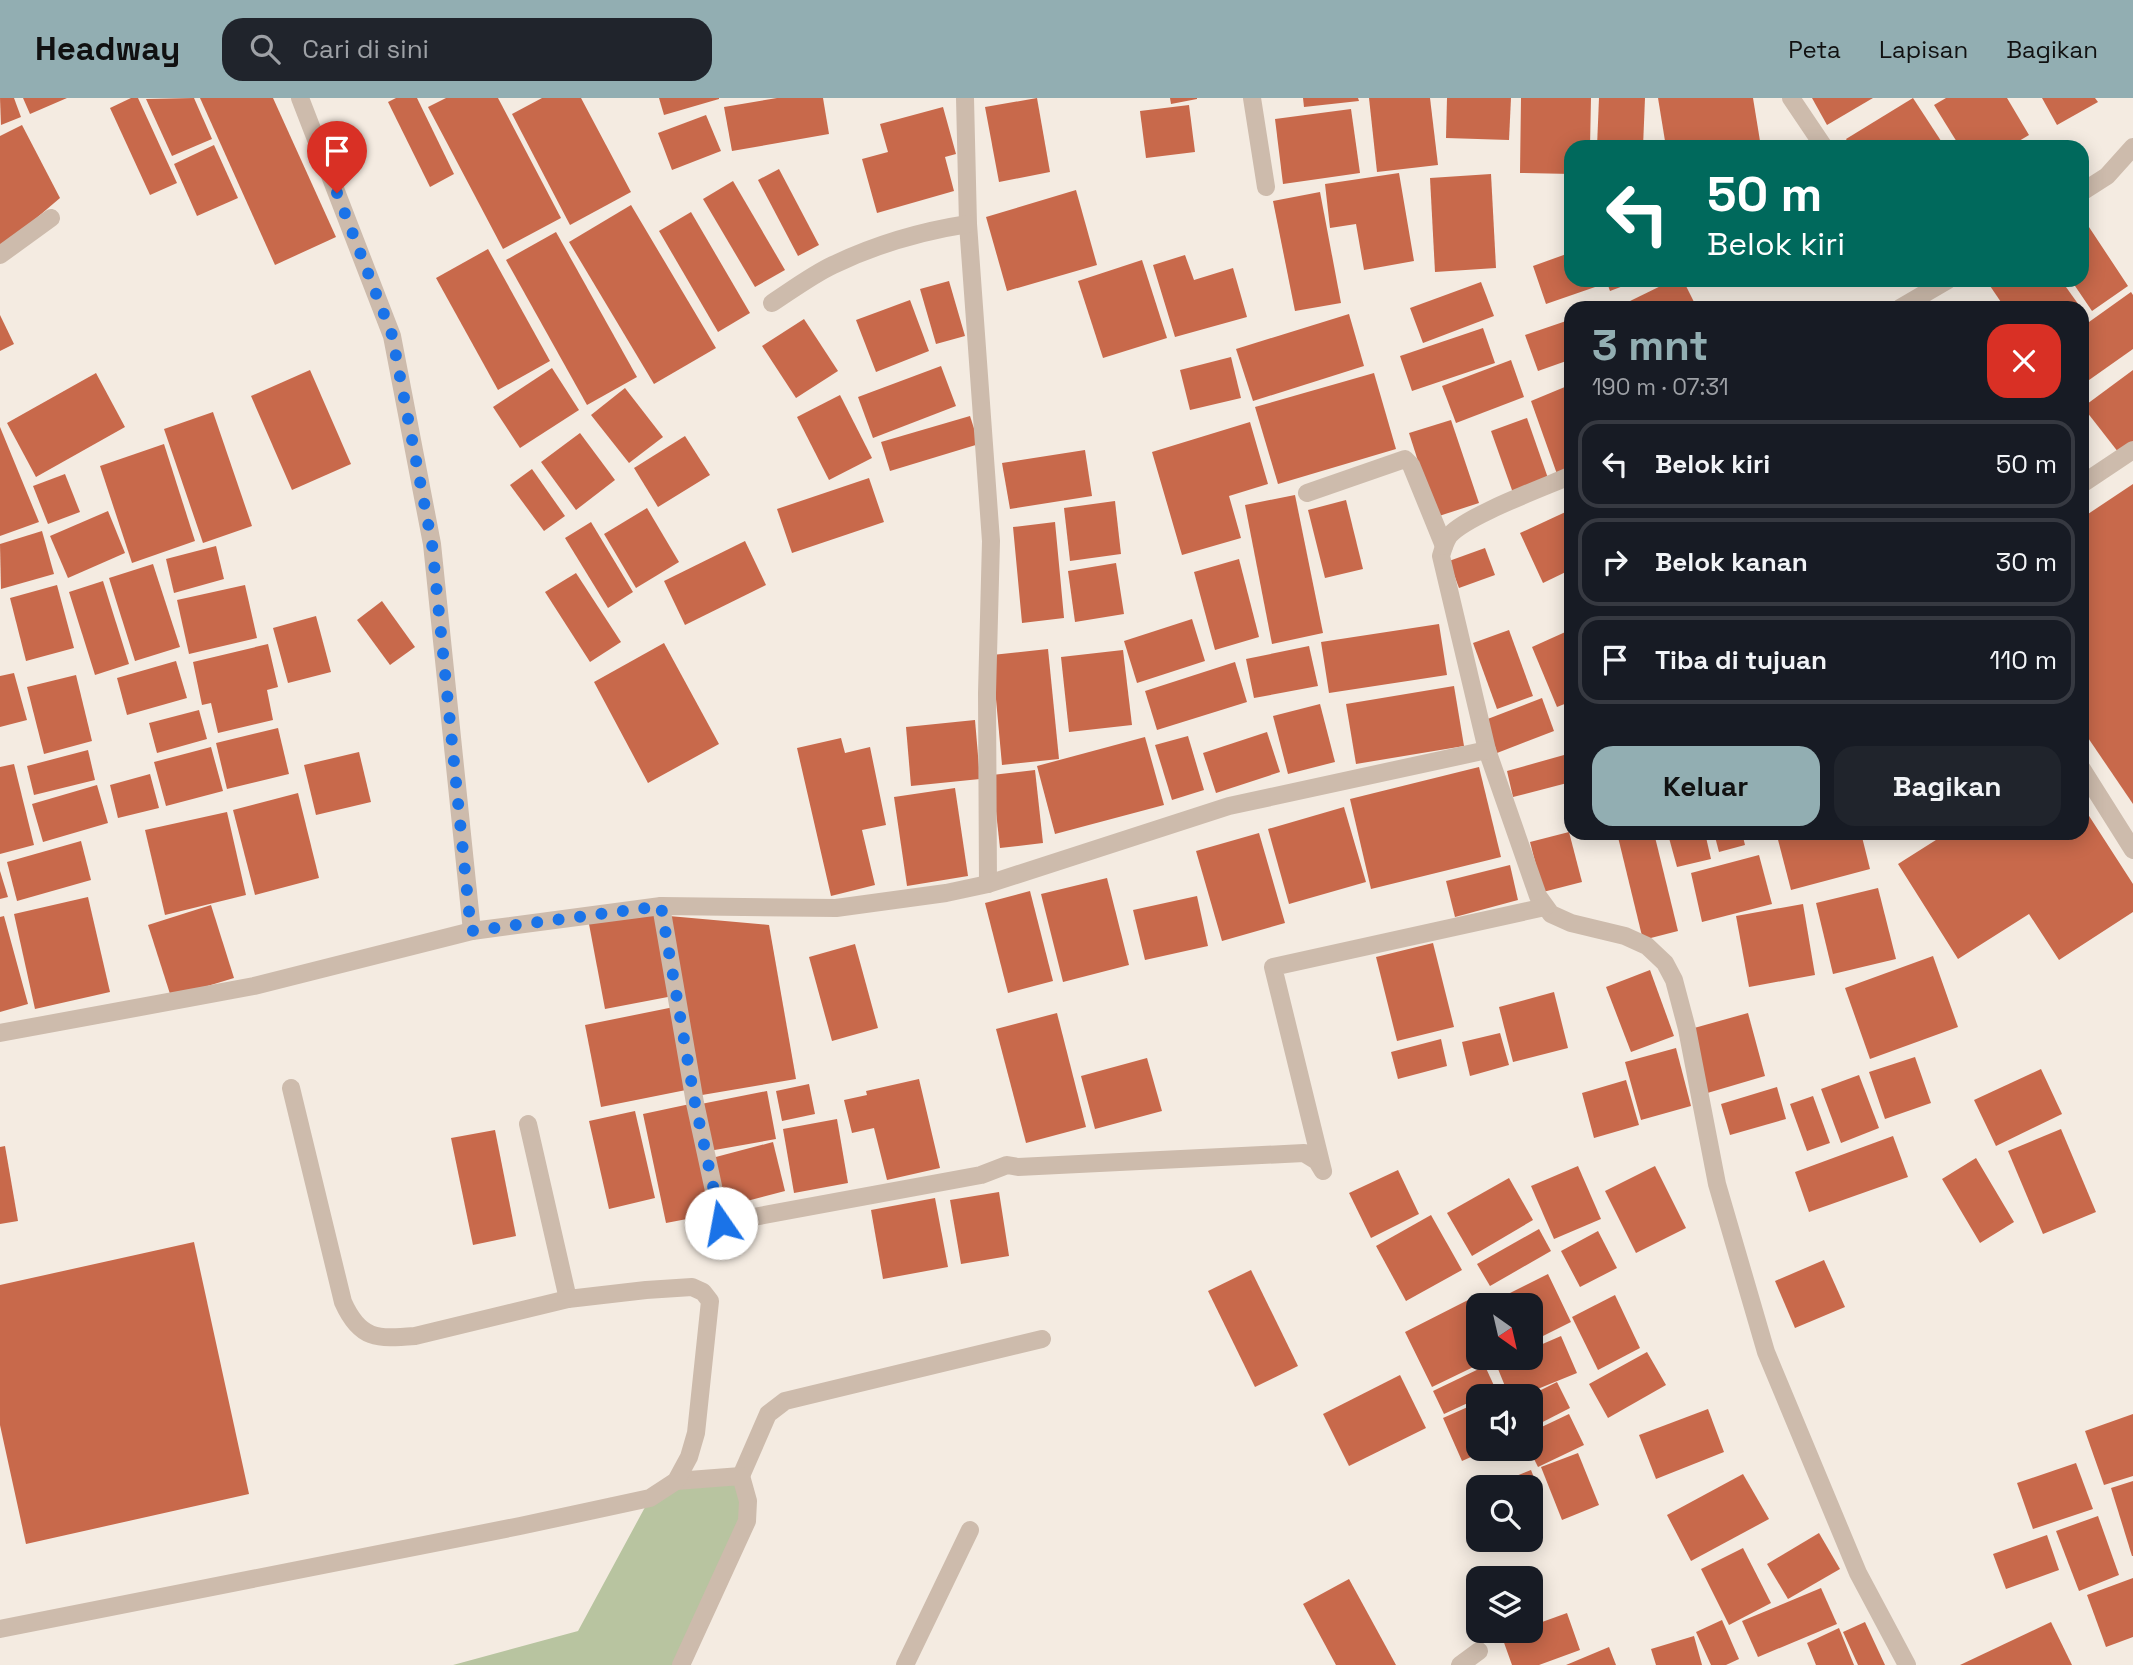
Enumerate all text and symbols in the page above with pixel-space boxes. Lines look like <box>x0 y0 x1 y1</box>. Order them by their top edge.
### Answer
search box <box>222 18 712 81</box>
text: Headway <box>35 28 180 70</box>
icon: search <box>246 30 284 68</box>
text: Cari di sini <box>302 32 429 66</box>
text: Peta <box>1788 34 1841 65</box>
text: Lapisan <box>1879 34 1968 65</box>
text: Bagikan <box>2006 34 2098 65</box>
pin <box>307 121 367 193</box>
icon: arrive <box>318 132 356 170</box>
text: 50 m <box>1707 163 1822 225</box>
icon: left <box>1592 168 1683 259</box>
text: Belok kiri <box>1707 224 1845 264</box>
text: 3 mnt <box>1592 319 1709 372</box>
button: close <box>1987 324 2061 398</box>
text: 190 m · 07:31 <box>1592 372 1729 402</box>
icon: left <box>1596 445 1634 483</box>
text: Belok kiri <box>1655 447 1770 481</box>
text: 50 m <box>1996 447 2057 481</box>
icon: right <box>1596 543 1634 581</box>
text: Belok kanan <box>1655 545 1808 579</box>
text: 30 m <box>1996 545 2057 579</box>
icon: arrive <box>1596 641 1634 679</box>
text: Tiba di tujuan <box>1655 643 1827 677</box>
text: 110 m <box>1990 643 2057 677</box>
button: Keluar <box>1592 746 1820 826</box>
button: Bagikan <box>1834 746 2061 826</box>
position arrow <box>684 1186 758 1260</box>
north arrow <box>1466 1293 1544 1370</box>
map controls <box>1466 1293 1543 1643</box>
button: sound <box>1466 1384 1543 1461</box>
button: search <box>1466 1475 1543 1552</box>
button: layers <box>1466 1566 1543 1643</box>

